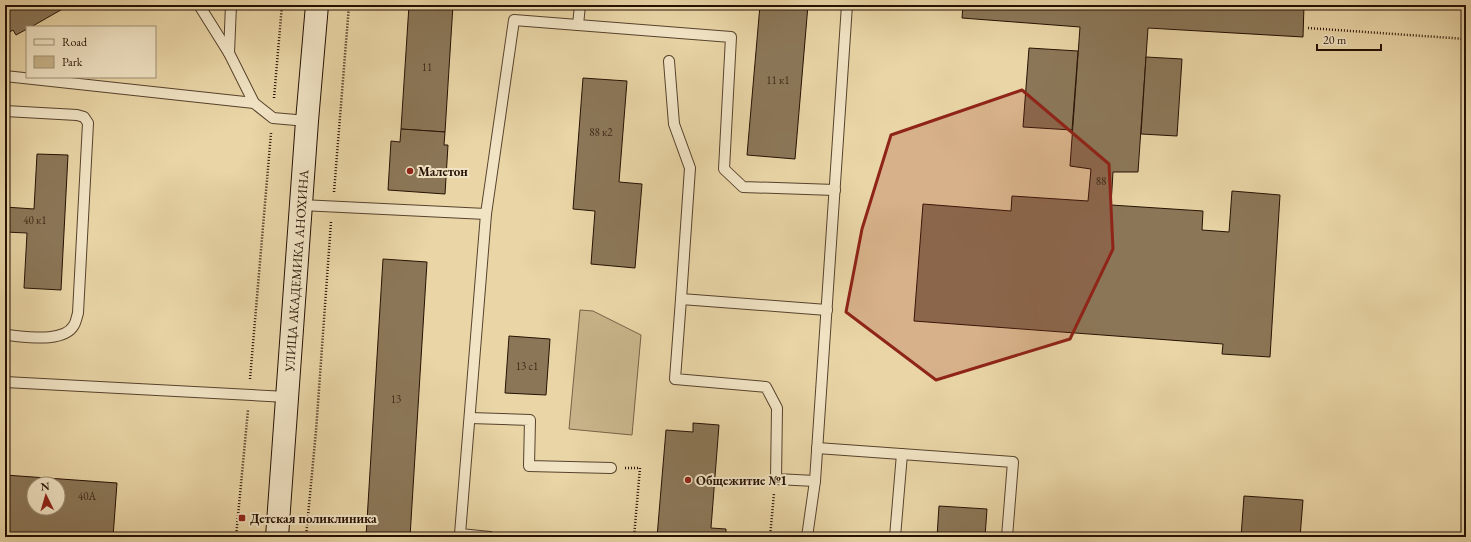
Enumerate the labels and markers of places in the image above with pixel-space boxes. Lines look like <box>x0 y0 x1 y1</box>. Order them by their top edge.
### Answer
place label: Малетон <box>418 163 468 180</box>
marker: Малетон <box>405 166 415 176</box>
place label: Общежитие №1 <box>696 472 787 489</box>
marker: Общежитие №1 <box>683 475 693 485</box>
place label: Детская поликлиника <box>250 510 377 527</box>
marker: Детская поликлиника <box>237 513 247 523</box>

